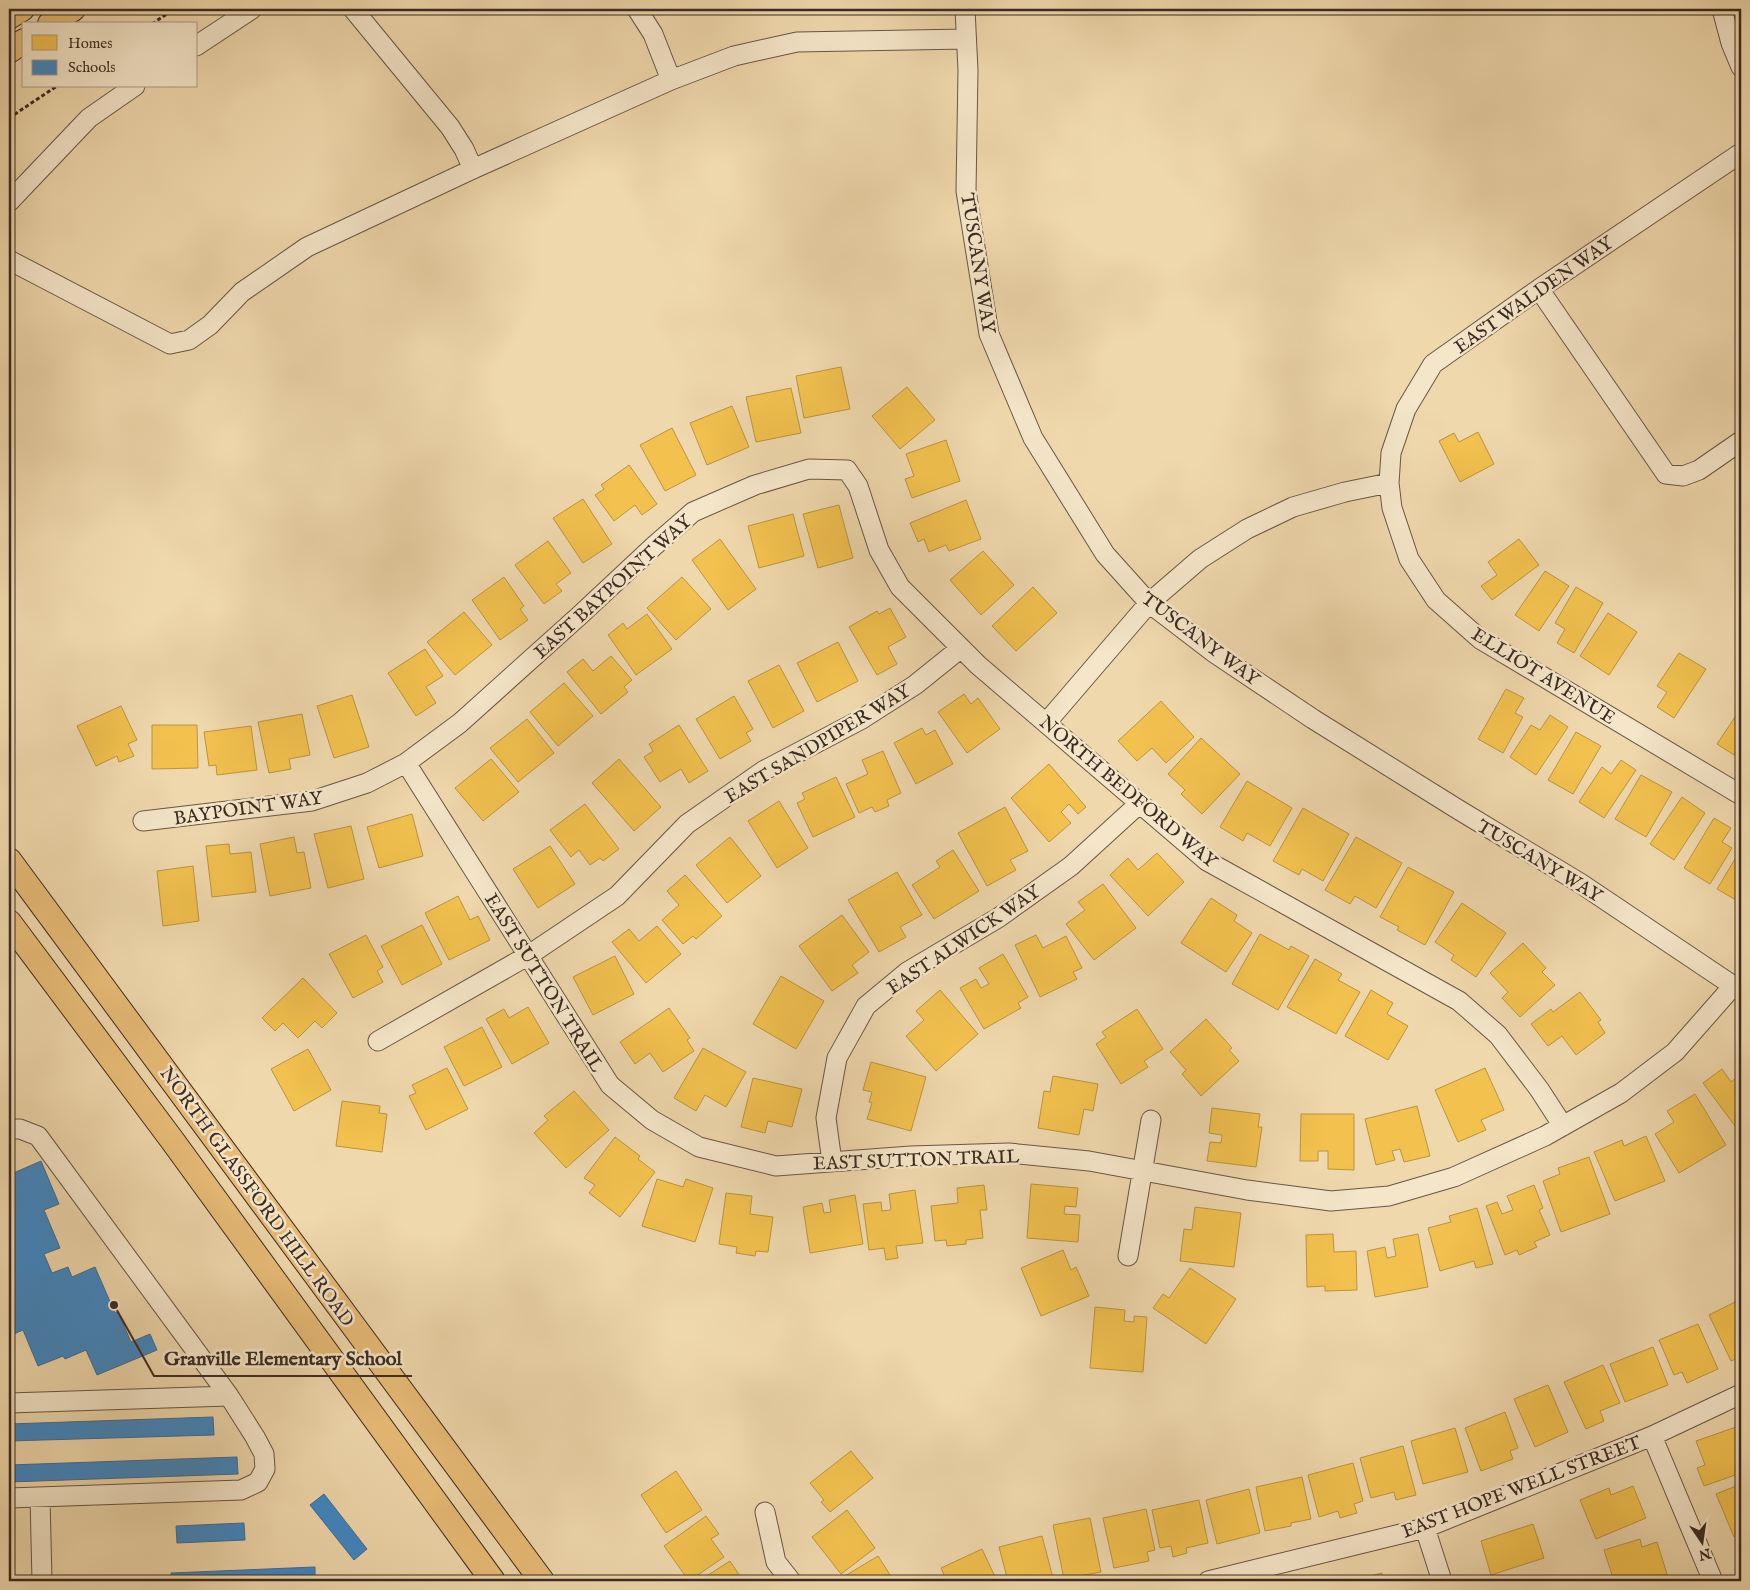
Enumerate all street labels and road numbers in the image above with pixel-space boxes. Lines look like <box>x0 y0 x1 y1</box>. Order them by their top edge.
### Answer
street label: TUSCANY WAY <box>954 191 1000 336</box>
street label: EAST WALDEN WAY <box>1450 231 1619 360</box>
street label: EAST BAYPOINT WAY <box>530 510 698 665</box>
street label: TUSCANY WAY <box>1136 587 1265 693</box>
street label: ELLIOT AVENUE <box>1467 623 1619 731</box>
street label: EAST SANDPIPER WAY <box>721 679 916 810</box>
street label: NORTH BEDFORD WAY <box>1034 711 1222 875</box>
street label: BAYPOINT WAY <box>172 786 325 831</box>
street label: TUSCANY WAY <box>1472 815 1607 909</box>
street label: EAST ALWICK WAY <box>883 880 1046 1001</box>
street label: EAST SUTTON TRAIL <box>478 889 608 1077</box>
street label: NORTH GLASSFORD HILL ROAD <box>154 1062 359 1332</box>
street label: EAST SUTTON TRAIL <box>812 1145 1020 1177</box>
street label: EAST HOPE WELL STREET <box>1399 1431 1645 1545</box>

